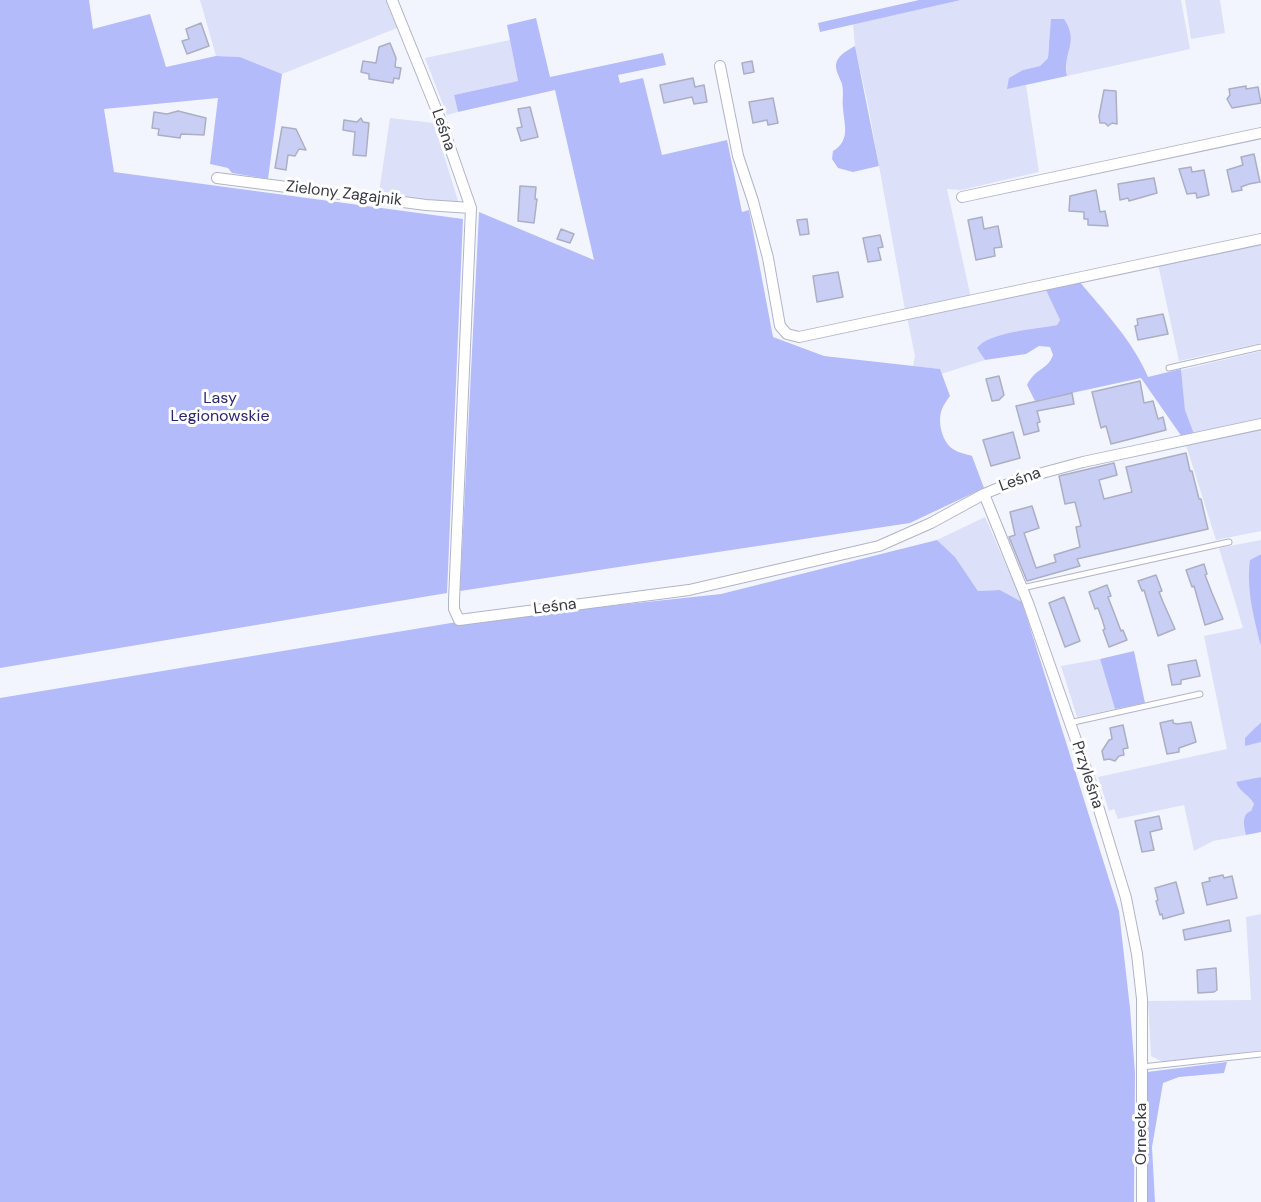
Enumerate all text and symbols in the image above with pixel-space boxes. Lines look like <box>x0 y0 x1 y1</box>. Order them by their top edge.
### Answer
street label: Leśna <box>427 106 459 154</box>
street label: Zielony Zagajnik <box>285 177 403 211</box>
park label: Lasy Legionowskie <box>171 389 269 427</box>
street label: Leśna <box>996 464 1044 496</box>
street label: Leśna <box>532 595 578 619</box>
street label: Przyleśna <box>1067 739 1107 811</box>
street label: Ornecka <box>1132 1103 1152 1165</box>

